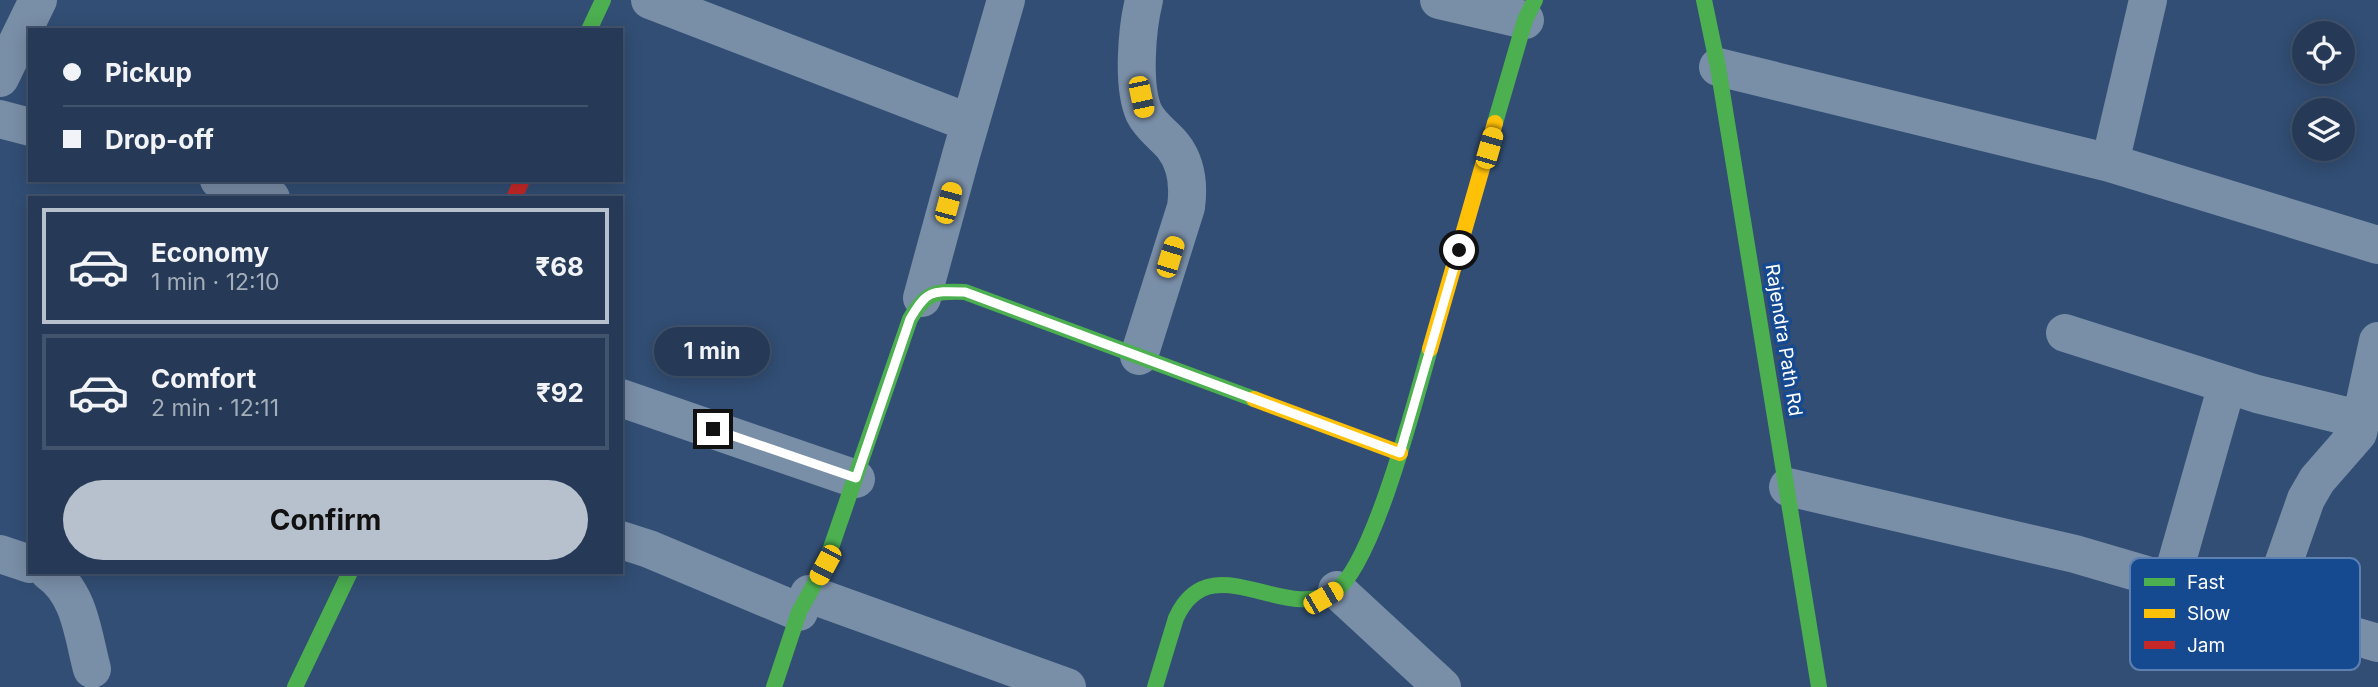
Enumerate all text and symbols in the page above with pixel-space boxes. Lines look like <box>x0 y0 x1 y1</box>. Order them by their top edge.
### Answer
map controls <box>2292 21 2355 161</box>
button: locate <box>2292 21 2355 84</box>
text: Pickup <box>105 57 192 88</box>
car <box>1127 74 1156 120</box>
button: layers <box>2292 98 2355 161</box>
text: Drop-off <box>105 124 214 155</box>
car <box>1474 125 1505 171</box>
car <box>933 180 964 226</box>
car <box>1154 234 1187 280</box>
route start <box>1443 234 1475 266</box>
icon: car <box>67 235 130 298</box>
text: Economy <box>151 237 269 268</box>
text: ₹68 <box>535 251 584 282</box>
street label: Rajendra Path Rd <box>1761 262 1807 418</box>
text: 1 min · 12:10 <box>151 268 280 296</box>
callout: 1 min <box>655 328 771 376</box>
text: 1 min <box>684 337 740 365</box>
icon: car <box>67 361 130 424</box>
text: Comfort <box>151 363 256 394</box>
text: ₹92 <box>536 377 584 408</box>
text: 2 min · 12:11 <box>151 394 279 422</box>
route end <box>697 413 729 445</box>
button: Confirm <box>63 480 588 560</box>
car <box>806 542 845 588</box>
legend <box>2130 558 2360 670</box>
text: Fast <box>2187 571 2225 594</box>
car <box>1300 578 1347 618</box>
text: Slow <box>2187 602 2230 625</box>
text: Jam <box>2187 634 2225 657</box>

